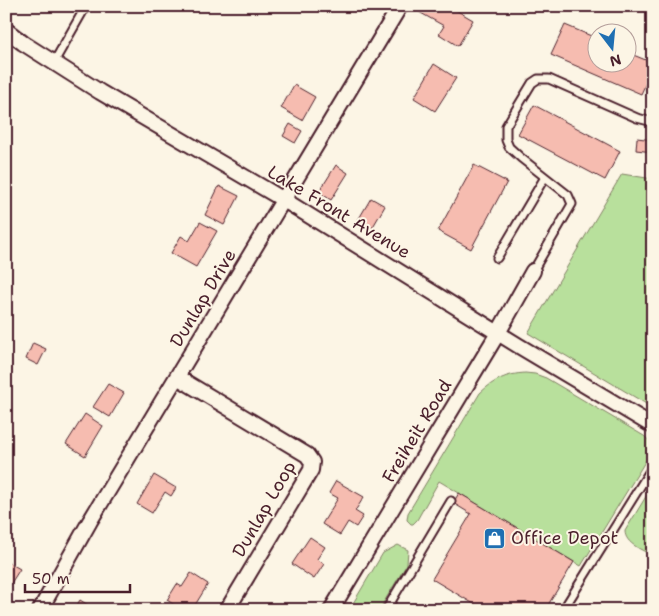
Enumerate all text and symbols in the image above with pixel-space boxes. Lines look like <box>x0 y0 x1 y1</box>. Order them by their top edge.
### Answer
north arrow <box>586 22 636 72</box>
text: N <box>608 50 623 71</box>
street label: Lake Front Avenue <box>263 160 415 264</box>
street label: Dunlap Drive <box>164 245 242 351</box>
street label: Freiheit Road <box>377 375 457 487</box>
street label: Dunlap Loop <box>227 456 301 562</box>
shop icon: Office Depot <box>483 526 507 550</box>
place label: Office Depot <box>511 526 619 550</box>
scale bar <box>25 561 130 593</box>
text: 50 m <box>32 569 70 589</box>

